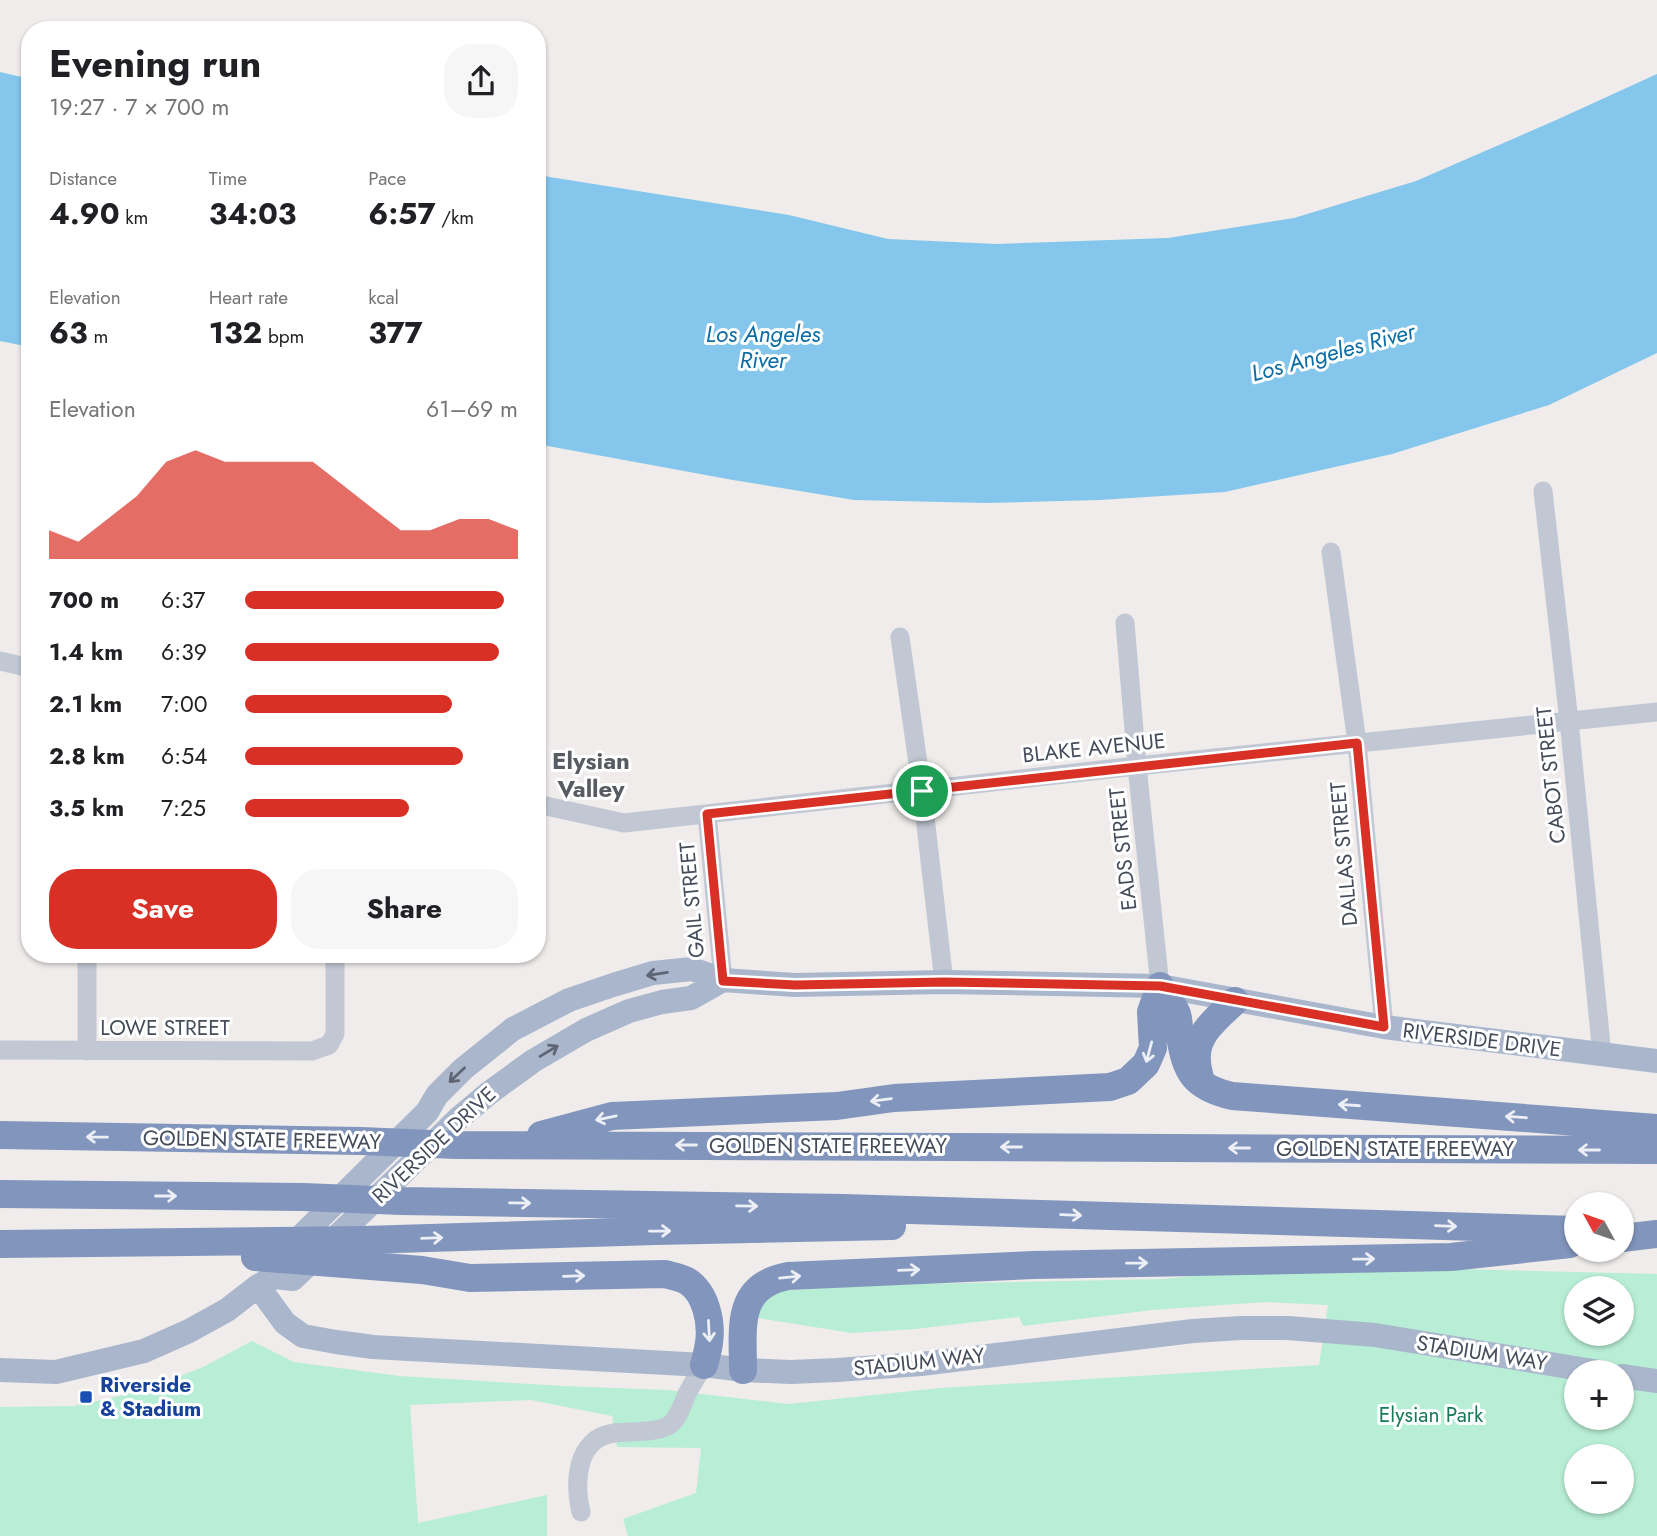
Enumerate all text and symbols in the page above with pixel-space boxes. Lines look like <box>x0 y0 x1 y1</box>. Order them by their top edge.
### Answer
text: Evening run <box>49 36 261 91</box>
button: share <box>444 44 518 118</box>
text: 19:27 · 7 × 700 m <box>49 90 229 124</box>
text: Distance <box>49 165 117 192</box>
text: Time <box>209 165 247 192</box>
text: Pace <box>368 165 406 192</box>
text: 4.90 <box>49 192 120 235</box>
text: 34:03 <box>209 192 296 235</box>
text: 6:57 <box>368 192 436 235</box>
text: km <box>120 204 148 231</box>
text: /km <box>436 204 474 231</box>
text: Elevation <box>49 284 121 311</box>
text: Heart rate <box>209 284 288 311</box>
text: kcal <box>368 284 399 311</box>
text: 63 <box>49 311 88 354</box>
text: 132 <box>209 311 262 354</box>
text: 377 <box>368 311 423 354</box>
water label: Los Angeles River <box>1247 313 1420 390</box>
water label: Los Angeles River <box>706 317 821 377</box>
text: m <box>88 323 108 350</box>
text: bpm <box>262 323 304 350</box>
text: Elevation <box>49 392 136 426</box>
text: 61–69 m <box>426 392 518 426</box>
text: 700 m <box>49 583 119 617</box>
text: 6:37 <box>161 583 205 617</box>
text: 1.4 km <box>49 635 123 669</box>
text: 6:39 <box>161 635 207 669</box>
text: 2.1 km <box>49 687 122 721</box>
text: 7:00 <box>161 687 208 721</box>
street label: CABOT STREET <box>1529 705 1573 845</box>
street label: BLAKE AVENUE <box>1021 726 1167 770</box>
text: 2.8 km <box>49 739 125 773</box>
text: 6:54 <box>161 739 208 773</box>
district label: Elysian Valley <box>552 743 630 806</box>
pin <box>892 761 952 821</box>
icon: arrive <box>903 772 941 810</box>
street label: DALLAS STREET <box>1323 780 1365 927</box>
street label: EADS STREET <box>1102 786 1144 912</box>
text: 3.5 km <box>49 791 124 825</box>
text: 7:25 <box>161 791 206 825</box>
street label: GAIL STREET <box>672 841 712 959</box>
button: Save <box>49 869 277 949</box>
button: Share <box>291 869 518 949</box>
one-way arrow <box>646 967 669 980</box>
street label: LOWE STREET <box>100 1013 230 1043</box>
street label: RIVERSIDE DRIVE <box>1401 1015 1563 1065</box>
one-way arrow <box>1142 1040 1155 1062</box>
one-way arrow <box>539 1044 559 1058</box>
one-way arrow <box>449 1066 466 1083</box>
street label: RIVERSIDE DRIVE <box>365 1080 503 1210</box>
one-way arrow <box>870 1094 893 1107</box>
one-way arrow <box>1339 1098 1361 1111</box>
one-way arrow <box>1505 1110 1527 1123</box>
one-way arrow <box>595 1112 618 1126</box>
street label: GOLDEN STATE FREEWAY <box>143 1123 382 1157</box>
one-way arrow <box>86 1130 109 1144</box>
street label: GOLDEN STATE FREEWAY <box>709 1131 947 1161</box>
street label: GOLDEN STATE FREEWAY <box>1276 1134 1514 1164</box>
one-way arrow <box>675 1138 698 1152</box>
one-way arrow <box>1000 1140 1023 1154</box>
one-way arrow <box>1228 1141 1251 1155</box>
one-way arrow <box>1578 1143 1601 1157</box>
one-way arrow <box>154 1189 177 1203</box>
north arrow <box>1564 1192 1634 1262</box>
map controls <box>1564 1192 1634 1514</box>
one-way arrow <box>508 1196 531 1209</box>
one-way arrow <box>735 1200 758 1213</box>
one-way arrow <box>1060 1209 1083 1222</box>
one-way arrow <box>1434 1219 1457 1233</box>
one-way arrow <box>648 1224 671 1238</box>
one-way arrow <box>420 1231 443 1245</box>
one-way arrow <box>1353 1252 1376 1266</box>
one-way arrow <box>1125 1257 1148 1270</box>
one-way arrow <box>898 1264 921 1277</box>
one-way arrow <box>562 1269 585 1283</box>
one-way arrow <box>778 1270 800 1283</box>
button: layers <box>1564 1276 1634 1346</box>
one-way arrow <box>702 1319 715 1342</box>
street label: STADIUM WAY <box>1415 1328 1550 1378</box>
street label: STADIUM WAY <box>852 1340 986 1384</box>
button: + <box>1564 1360 1634 1430</box>
place label: Riverside & Stadium <box>100 1370 201 1424</box>
marker: Riverside & Stadium <box>78 1389 94 1405</box>
park label: Elysian Park <box>1379 1400 1484 1430</box>
button: − <box>1564 1444 1634 1514</box>

